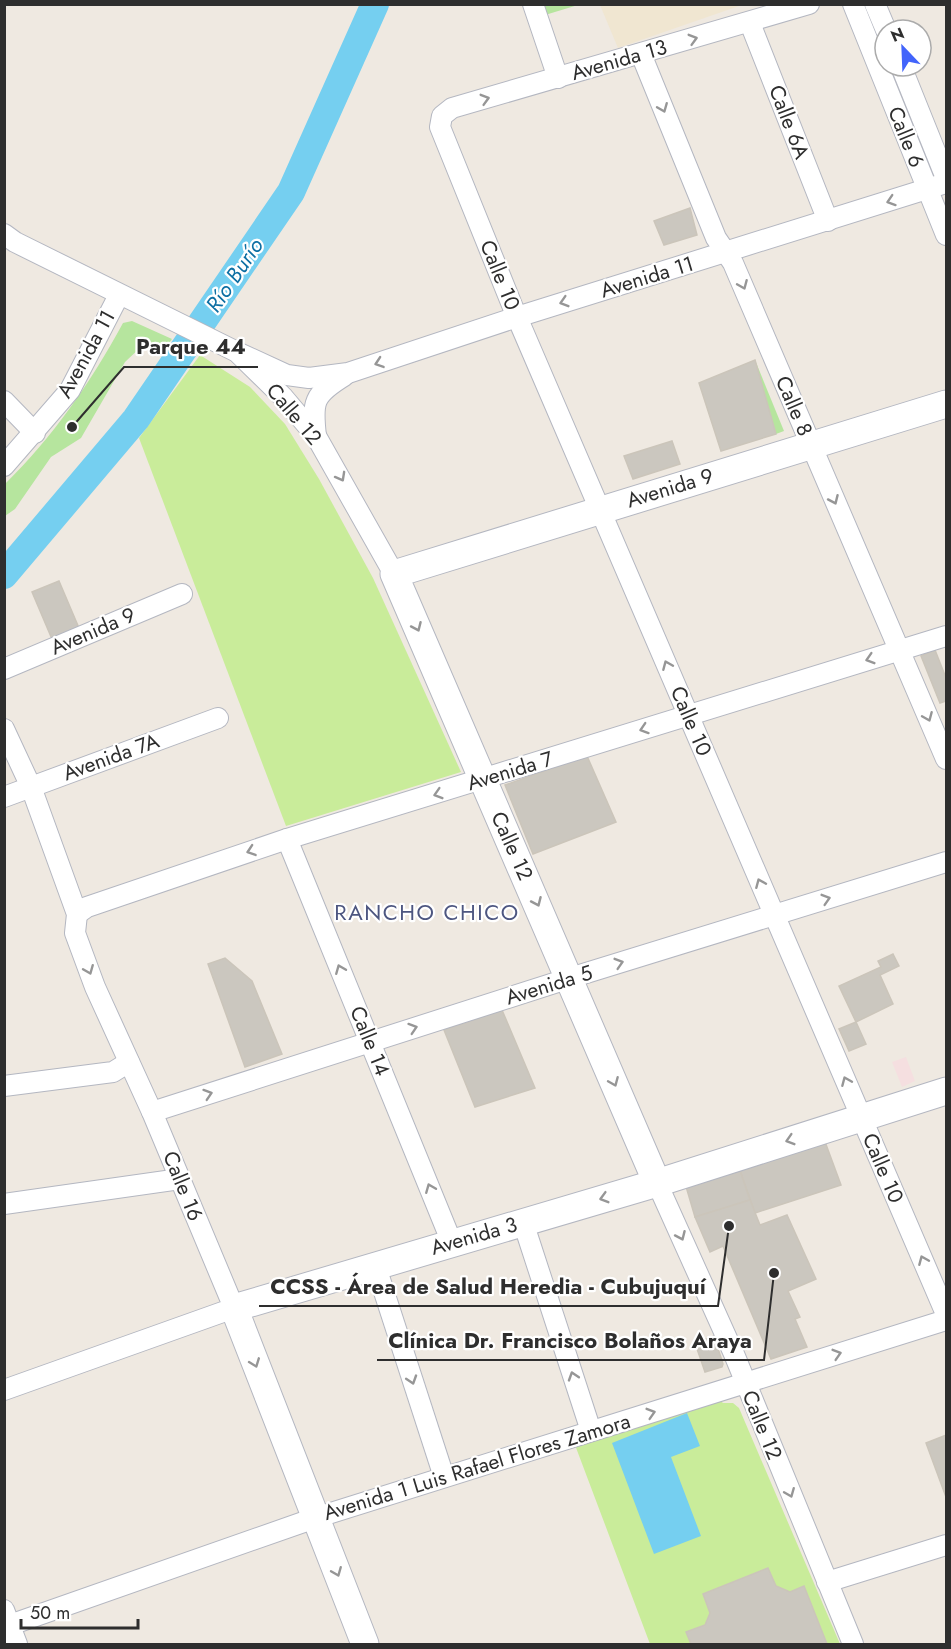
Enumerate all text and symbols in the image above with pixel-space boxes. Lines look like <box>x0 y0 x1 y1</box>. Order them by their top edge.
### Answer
north arrow <box>873 18 933 78</box>
text: N <box>887 22 908 48</box>
street label: Avenida 13 <box>568 32 670 88</box>
one-way arrow <box>687 34 698 46</box>
street label: Calle 6A <box>761 81 817 164</box>
one-way arrow <box>480 93 490 106</box>
one-way arrow <box>656 102 668 113</box>
street label: Calle 6 <box>880 102 932 172</box>
one-way arrow <box>886 194 897 206</box>
water label: Río Burío <box>197 231 271 319</box>
street label: Calle 10 <box>472 235 528 315</box>
street label: Avenida 11 <box>597 249 697 305</box>
one-way arrow <box>736 279 748 290</box>
one-way arrow <box>559 295 570 307</box>
street label: Avenida 11 <box>50 305 122 403</box>
callout: Parque 44 <box>124 327 258 367</box>
text: Parque 44 <box>136 330 246 362</box>
one-way arrow <box>374 356 385 368</box>
street label: Calle 8 <box>768 371 820 441</box>
street label: Calle 12 <box>259 377 329 451</box>
street label: Avenida 9 <box>623 461 717 515</box>
one-way arrow <box>334 471 345 481</box>
one-way arrow <box>827 493 839 504</box>
street label: Avenida 9 <box>46 600 140 662</box>
one-way arrow <box>410 621 422 632</box>
one-way arrow <box>865 652 876 664</box>
one-way arrow <box>662 661 674 672</box>
street label: Calle 10 <box>663 681 719 761</box>
one-way arrow <box>921 711 933 722</box>
one-way arrow <box>639 722 650 734</box>
street label: Avenida 7A <box>59 726 163 788</box>
street label: Avenida 7 <box>463 744 557 798</box>
one-way arrow <box>433 787 444 799</box>
street label: Calle 12 <box>484 807 540 885</box>
one-way arrow <box>247 844 257 857</box>
one-way arrow <box>755 878 767 889</box>
one-way arrow <box>820 894 831 907</box>
district label: RANCHO CHICO <box>334 896 520 928</box>
one-way arrow <box>530 896 542 907</box>
street label: Avenida 5 <box>502 958 596 1012</box>
one-way arrow <box>613 958 624 970</box>
one-way arrow <box>82 964 94 975</box>
one-way arrow <box>335 964 347 975</box>
street label: Calle 14 <box>342 1002 398 1080</box>
one-way arrow <box>407 1022 418 1035</box>
one-way arrow <box>607 1075 619 1086</box>
one-way arrow <box>841 1077 853 1088</box>
one-way arrow <box>202 1089 213 1101</box>
street label: Calle 10 <box>855 1128 911 1208</box>
one-way arrow <box>785 1133 796 1145</box>
street label: Calle 16 <box>155 1147 211 1225</box>
one-way arrow <box>425 1184 437 1195</box>
one-way arrow <box>599 1191 610 1203</box>
street label: Avenida 3 <box>427 1209 521 1263</box>
one-way arrow <box>673 1230 685 1241</box>
one-way arrow <box>918 1256 930 1267</box>
callout: CCSS - Área de Salud Heredia - Cubujuquí <box>259 1266 718 1306</box>
text: CCSS - Área de Salud Heredia - Cubujuquí <box>270 1270 707 1302</box>
callout: Clínica Dr. Francisco Bolaños Araya <box>377 1320 764 1360</box>
text: Clínica Dr. Francisco Bolaños Araya <box>388 1324 752 1356</box>
one-way arrow <box>831 1349 842 1361</box>
one-way arrow <box>248 1357 260 1368</box>
one-way arrow <box>568 1371 581 1382</box>
one-way arrow <box>405 1374 418 1385</box>
street label: Calle 12 <box>734 1386 790 1464</box>
street label: Avenida 1 Luis Rafael Flores Zamora <box>320 1406 634 1528</box>
one-way arrow <box>645 1407 656 1420</box>
one-way arrow <box>783 1486 795 1497</box>
one-way arrow <box>329 1566 342 1577</box>
scale bar <box>21 1592 138 1630</box>
text: 50 m <box>30 1600 70 1626</box>

